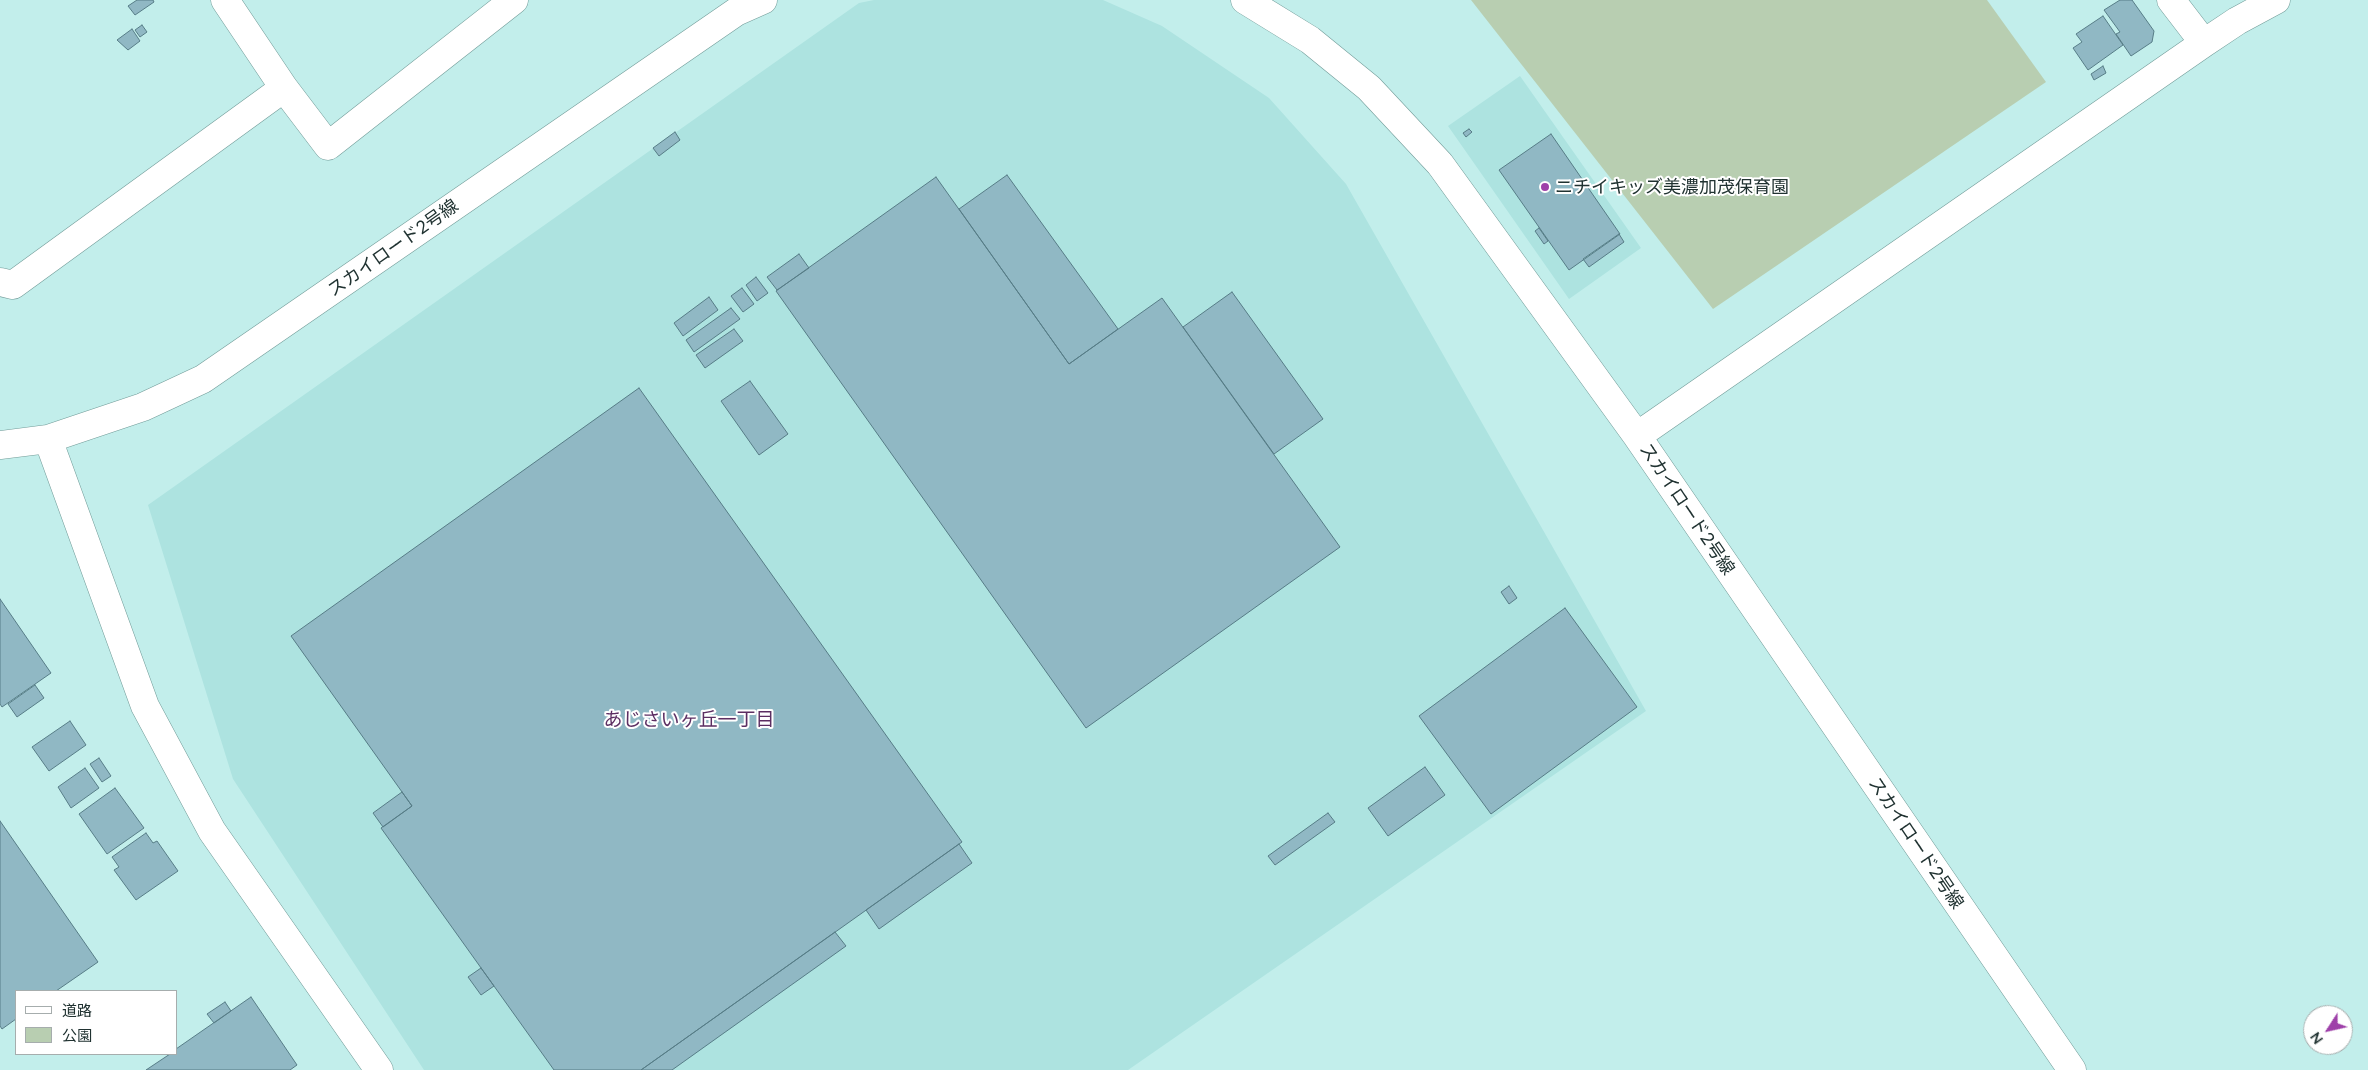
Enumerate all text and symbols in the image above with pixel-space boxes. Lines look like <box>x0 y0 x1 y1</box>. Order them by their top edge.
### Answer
place label: ニチイキッズ美濃加茂保育園 <box>1555 176 1789 198</box>
marker: ニチイキッズ美濃加茂保育園 <box>1539 181 1551 193</box>
street label: スカイロード2号線 <box>324 195 462 301</box>
street label: スカイロード2号線 <box>1635 439 1739 579</box>
district label: あじさいヶ丘一丁目 <box>604 709 774 731</box>
street label: スカイロード2号線 <box>1864 773 1968 913</box>
legend <box>15 990 178 1055</box>
text: 道路 <box>62 1001 92 1019</box>
north arrow <box>2303 1005 2353 1055</box>
text: 公園 <box>62 1026 92 1044</box>
text: N <box>2306 1029 2326 1048</box>

